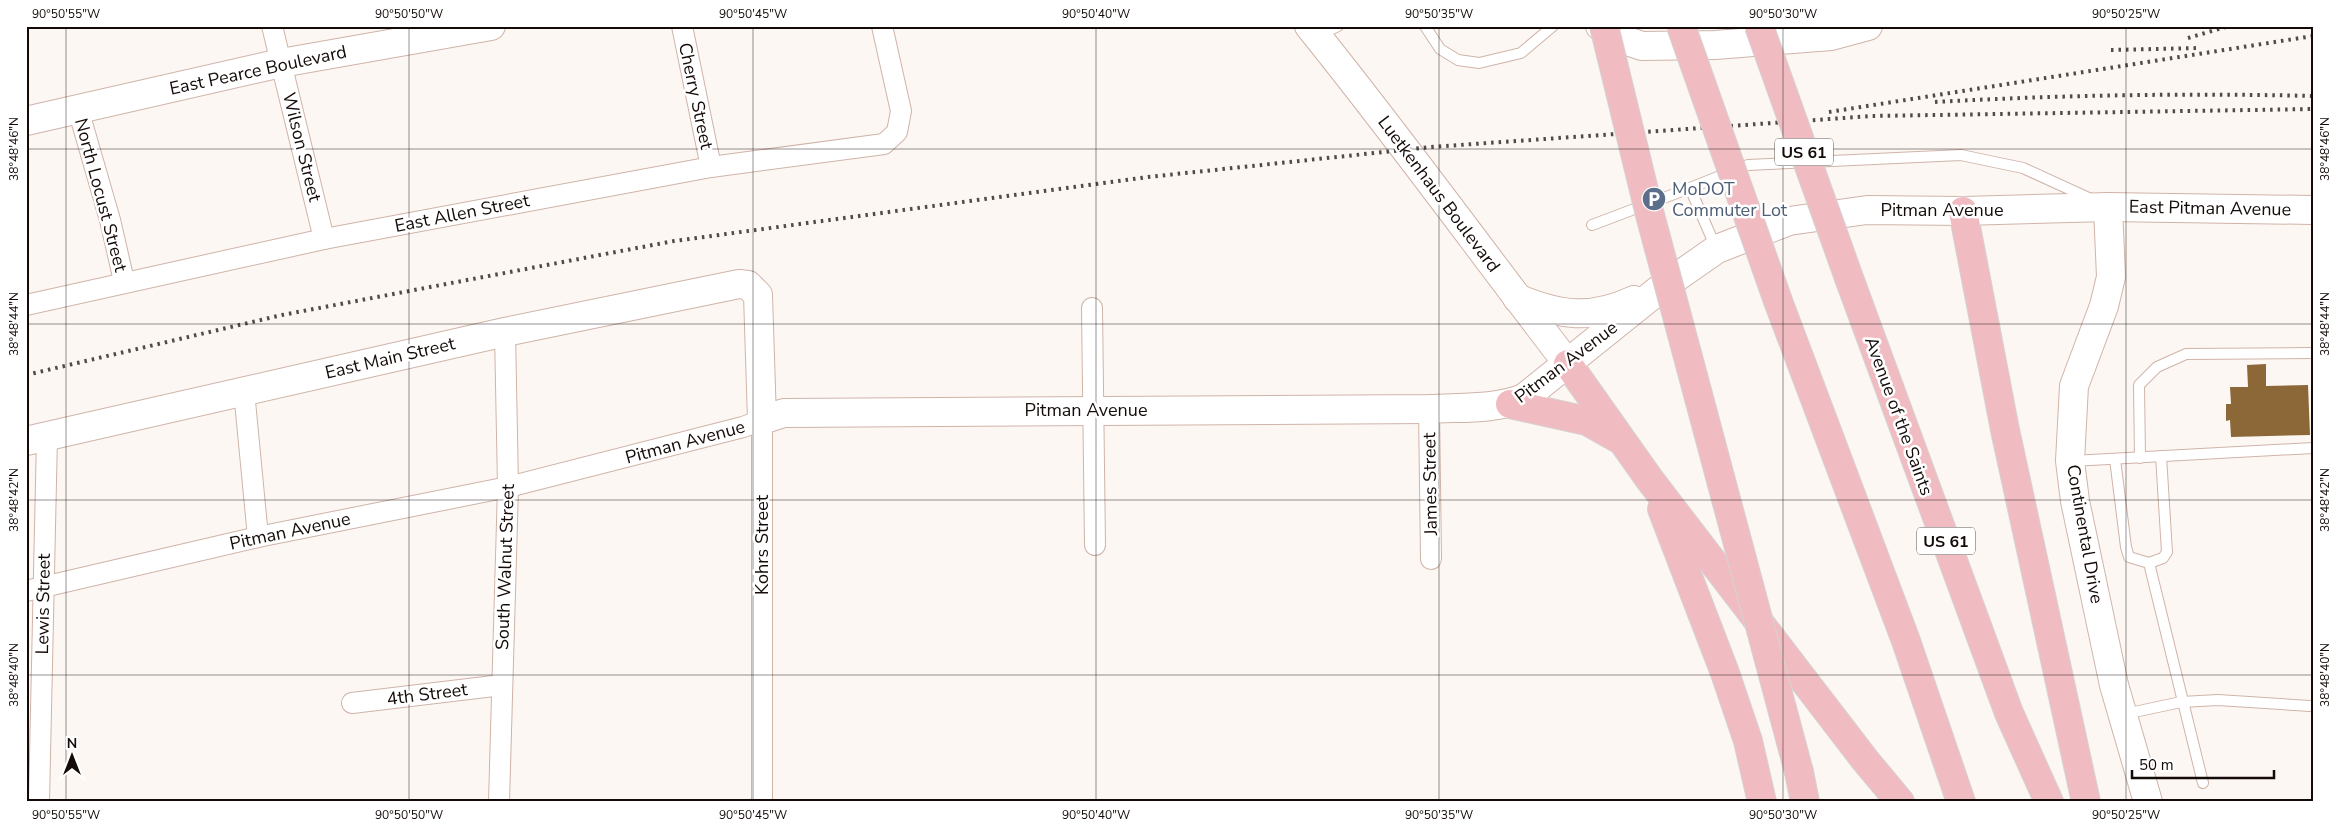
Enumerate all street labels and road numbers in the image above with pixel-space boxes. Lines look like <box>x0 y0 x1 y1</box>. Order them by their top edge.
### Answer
street label: East Pearce Boulevard <box>167 39 349 101</box>
street label: Cherry Street <box>673 41 719 152</box>
street label: Wilson Street <box>277 90 327 205</box>
street label: Luetkenhaus Boulevard <box>1372 111 1506 277</box>
street label: North Locust Street <box>69 116 133 275</box>
road number: US 61 <box>1775 138 1833 166</box>
street label: East Allen Street <box>393 188 532 238</box>
street label: East Pitman Avenue <box>2129 195 2291 221</box>
street label: Pitman Avenue <box>1881 198 2003 222</box>
street label: Pitman Avenue <box>1510 315 1622 409</box>
street label: East Main Street <box>323 331 458 385</box>
street label: Avenue of the Saints <box>1859 333 1939 499</box>
street label: Pitman Avenue <box>1025 398 1147 422</box>
street label: Pitman Avenue <box>623 414 747 470</box>
street label: James Street <box>1417 432 1443 537</box>
street label: Continental Drive <box>2061 463 2109 605</box>
street label: South Walnut Street <box>490 483 520 651</box>
street label: Kohrs Street <box>750 494 774 595</box>
street label: Pitman Avenue <box>227 506 353 556</box>
road number: US 61 <box>1917 528 1975 554</box>
street label: Lewis Street <box>30 553 56 655</box>
street label: 4th Street <box>385 677 469 711</box>

